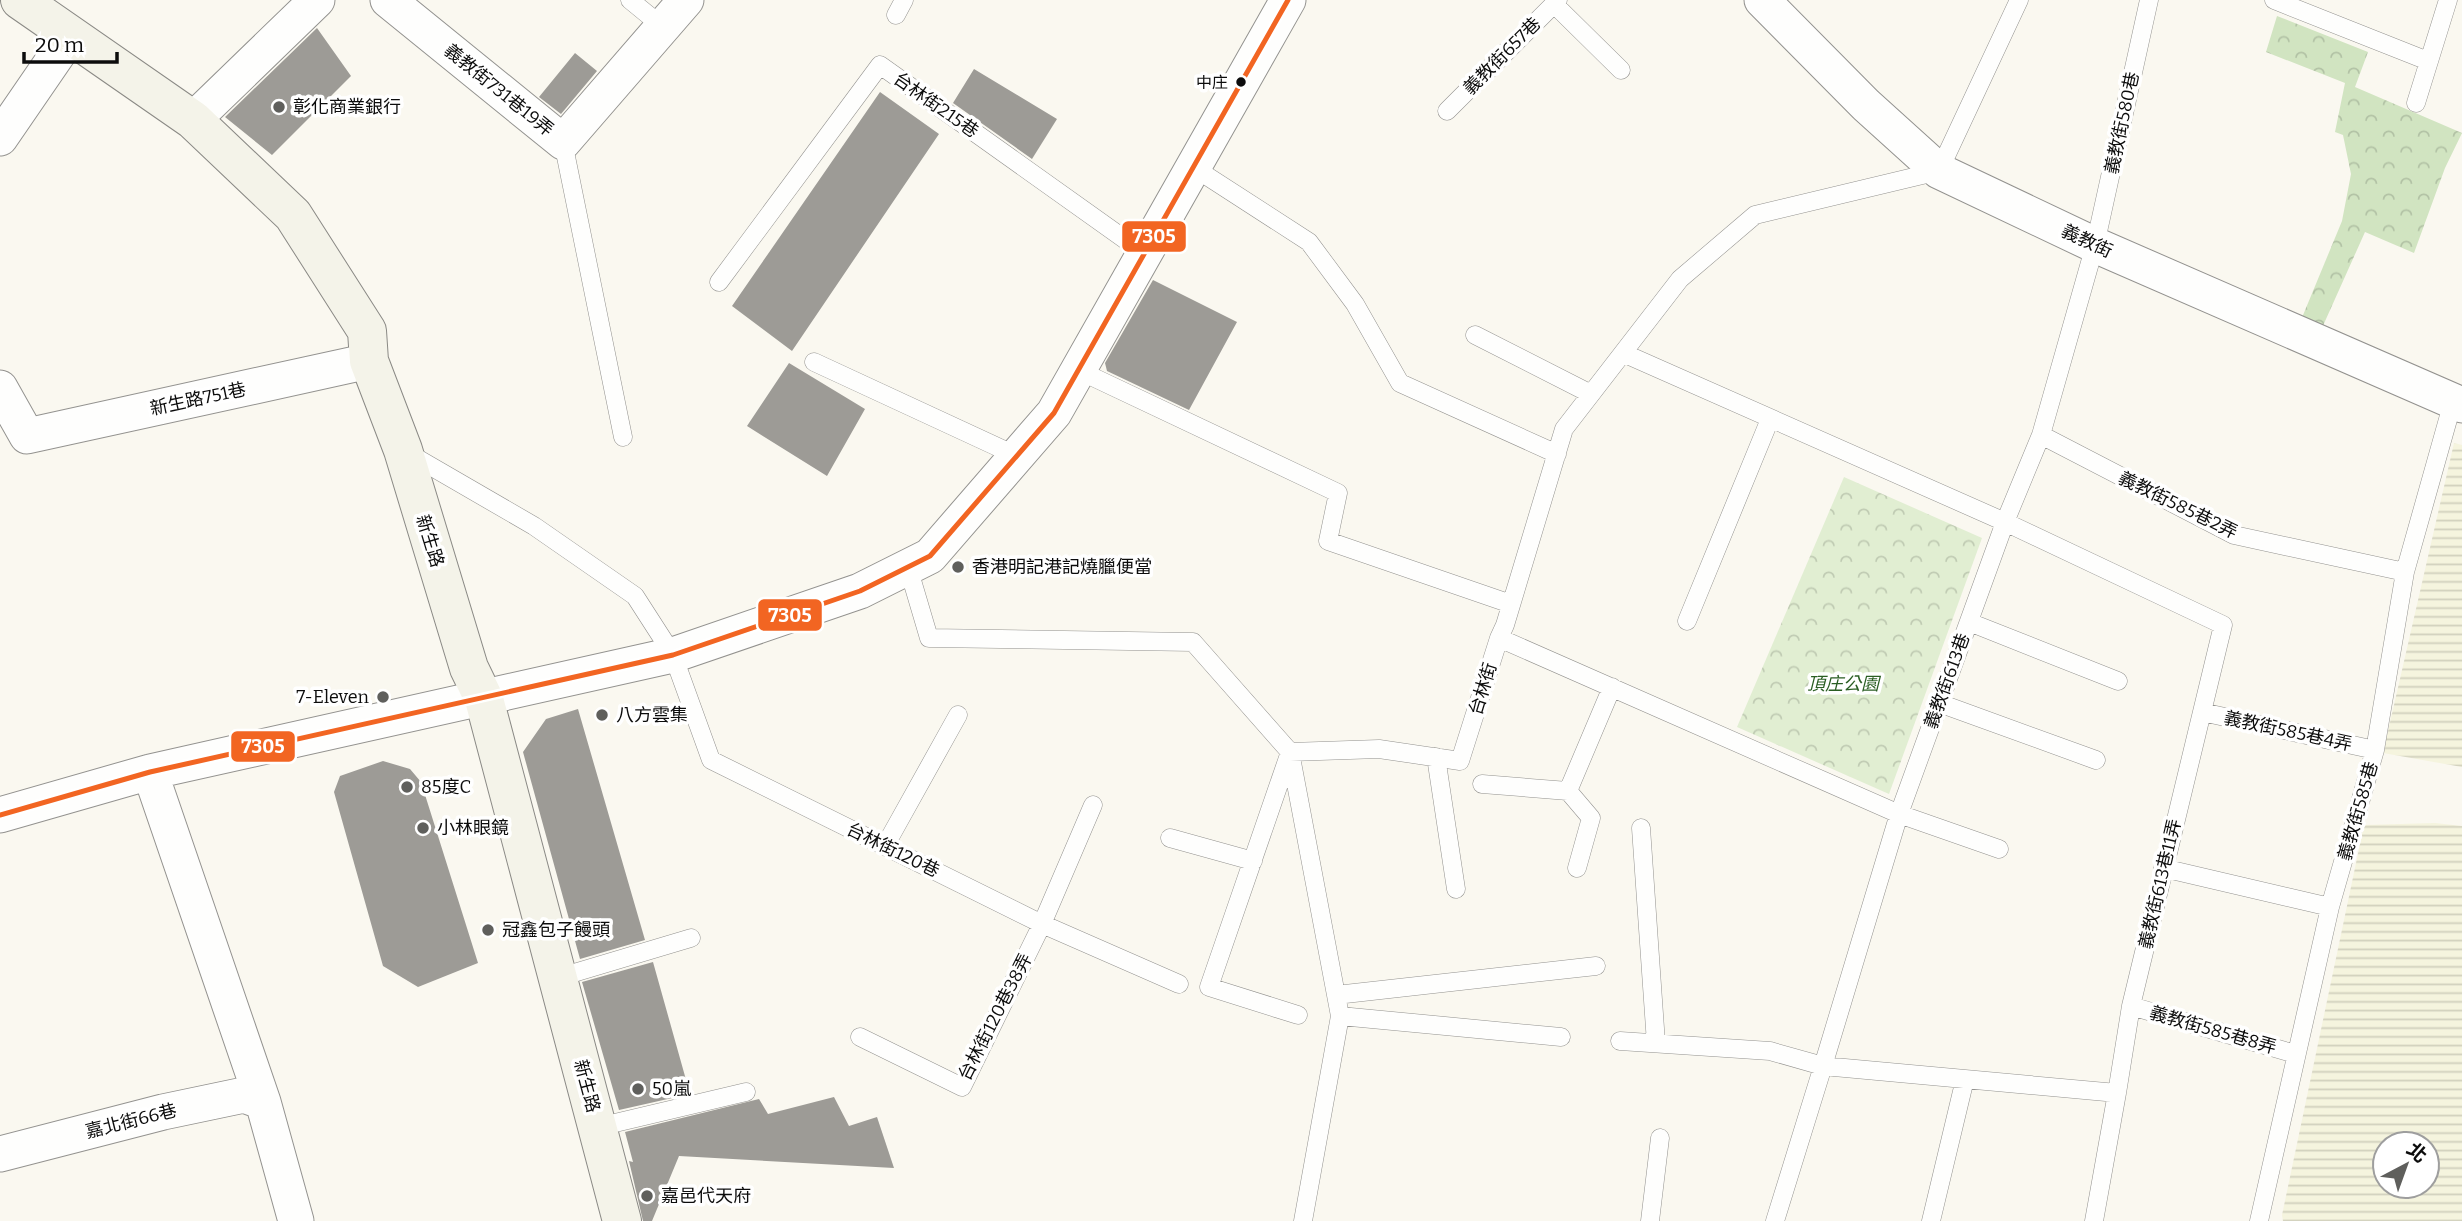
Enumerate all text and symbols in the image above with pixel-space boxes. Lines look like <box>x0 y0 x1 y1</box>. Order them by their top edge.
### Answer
street label: 義教街657巷 <box>1459 13 1545 99</box>
scale bar <box>24 21 117 65</box>
text: 20 m <box>35 32 84 58</box>
street label: 義教街731巷19弄 <box>440 39 558 141</box>
street label: 台林街215巷 <box>889 68 983 142</box>
street label: 義教街580巷 <box>2100 70 2144 176</box>
place label: 中庄 <box>1196 73 1228 92</box>
marker: 中庄 <box>1234 75 1248 89</box>
place label: 彰化商業銀行 <box>293 96 401 118</box>
marker: 彰化商業銀行 <box>271 99 287 115</box>
line badge: 7305 <box>1121 220 1187 253</box>
street label: 義教街 <box>2058 220 2116 262</box>
text: 7305 <box>1132 225 1176 248</box>
street label: 新生路751巷 <box>148 378 248 420</box>
street label: 義教街585巷2弄 <box>2115 467 2241 543</box>
street label: 新生路 <box>412 512 448 570</box>
place label: 香港明記港記燒臘便當 <box>972 556 1152 578</box>
marker: 香港明記港記燒臘便當 <box>950 559 966 575</box>
line badge: 7305 <box>757 598 823 632</box>
text: 7305 <box>768 604 812 627</box>
street label: 義教街613巷 <box>1920 630 1974 732</box>
street label: 台林街 <box>1465 660 1501 718</box>
park label: 頂庄公園 <box>1807 673 1882 695</box>
place label: 7-Eleven <box>296 686 370 708</box>
marker: 7-Eleven <box>375 689 391 705</box>
place label: 八方雲集 <box>616 704 688 726</box>
marker: 八方雲集 <box>594 707 610 723</box>
street label: 義教街585巷4弄 <box>2222 707 2354 755</box>
line badge: 7305 <box>230 730 296 763</box>
text: 7305 <box>241 735 285 758</box>
street label: 義教街585巷 <box>2333 759 2383 863</box>
place label: 85度C <box>421 776 471 798</box>
marker: 85度C <box>399 779 415 795</box>
place label: 小林眼鏡 <box>437 817 509 839</box>
street label: 義教街613巷11弄 <box>2134 817 2186 951</box>
street label: 台林街120巷 <box>843 818 943 882</box>
marker: 小林眼鏡 <box>415 820 431 836</box>
place label: 冠鑫包子饅頭 <box>502 919 610 941</box>
marker: 冠鑫包子饅頭 <box>480 922 496 938</box>
street label: 台林街120巷38弄 <box>953 950 1037 1084</box>
street label: 義教街585巷8弄 <box>2147 1001 2279 1059</box>
street label: 新生路 <box>569 1057 605 1115</box>
place label: 50嵐 <box>652 1078 691 1100</box>
marker: 50嵐 <box>630 1081 646 1097</box>
street label: 嘉北街66巷 <box>83 1099 179 1143</box>
north arrow <box>2371 1130 2441 1200</box>
text: 北 <box>2402 1138 2432 1167</box>
place label: 嘉邑代天府 <box>661 1185 751 1207</box>
marker: 嘉邑代天府 <box>639 1188 655 1204</box>

